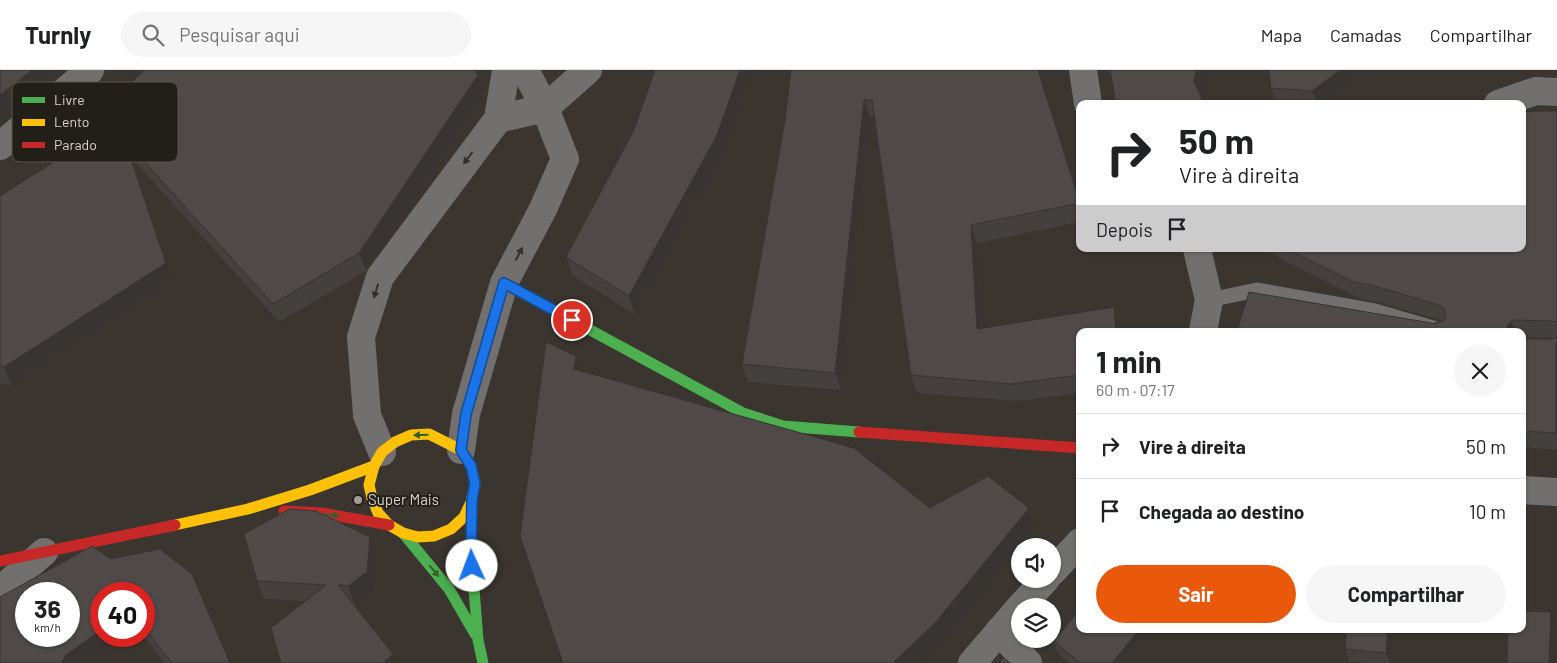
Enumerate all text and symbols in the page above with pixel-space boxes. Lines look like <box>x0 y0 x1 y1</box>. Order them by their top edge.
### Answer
search box <box>121 12 471 57</box>
text: Turnly <box>25 20 91 49</box>
icon: search <box>139 21 167 49</box>
text: Pesquisar aqui <box>179 23 300 46</box>
text: Mapa <box>1261 24 1302 46</box>
text: Camadas <box>1330 24 1402 46</box>
text: Compartilhar <box>1430 24 1532 46</box>
legend <box>12 82 178 162</box>
text: Livre <box>54 91 85 108</box>
text: Lento <box>54 113 89 130</box>
text: 50 m <box>1179 119 1254 161</box>
icon: right <box>1096 120 1161 185</box>
text: Parado <box>54 136 97 153</box>
one-way arrow <box>463 151 474 164</box>
text: Vire à direita <box>1179 161 1299 187</box>
icon: arrive <box>1163 215 1191 243</box>
text: Depois <box>1096 218 1153 241</box>
one-way arrow <box>515 247 524 260</box>
one-way arrow <box>371 283 379 298</box>
pin <box>551 299 593 341</box>
icon: arrive <box>558 306 586 334</box>
text: 1 min <box>1096 343 1162 379</box>
button: close <box>1454 345 1506 397</box>
text: 60 m · 07:17 <box>1096 380 1175 399</box>
one-way arrow <box>413 431 429 439</box>
icon: right <box>1096 432 1124 460</box>
text: Vire à direita <box>1139 435 1246 458</box>
text: 50 m <box>1466 435 1506 458</box>
place label: Super Mais <box>368 490 439 508</box>
marker: Super Mais <box>352 494 364 506</box>
icon: arrive <box>1096 497 1124 525</box>
text: Chegada ao destino <box>1139 500 1304 523</box>
text: 10 m <box>1469 500 1506 523</box>
one-way arrow <box>324 512 340 520</box>
map controls <box>1011 538 1061 648</box>
button: sound <box>1011 538 1061 588</box>
position arrow <box>445 539 497 591</box>
one-way arrow <box>428 564 439 577</box>
button: Sair <box>1096 565 1296 623</box>
button: Compartilhar <box>1306 565 1506 623</box>
speed limit sign: 40 <box>90 582 155 647</box>
text: 36 <box>34 593 61 623</box>
button: layers <box>1011 598 1061 648</box>
text: km/h <box>34 620 61 634</box>

